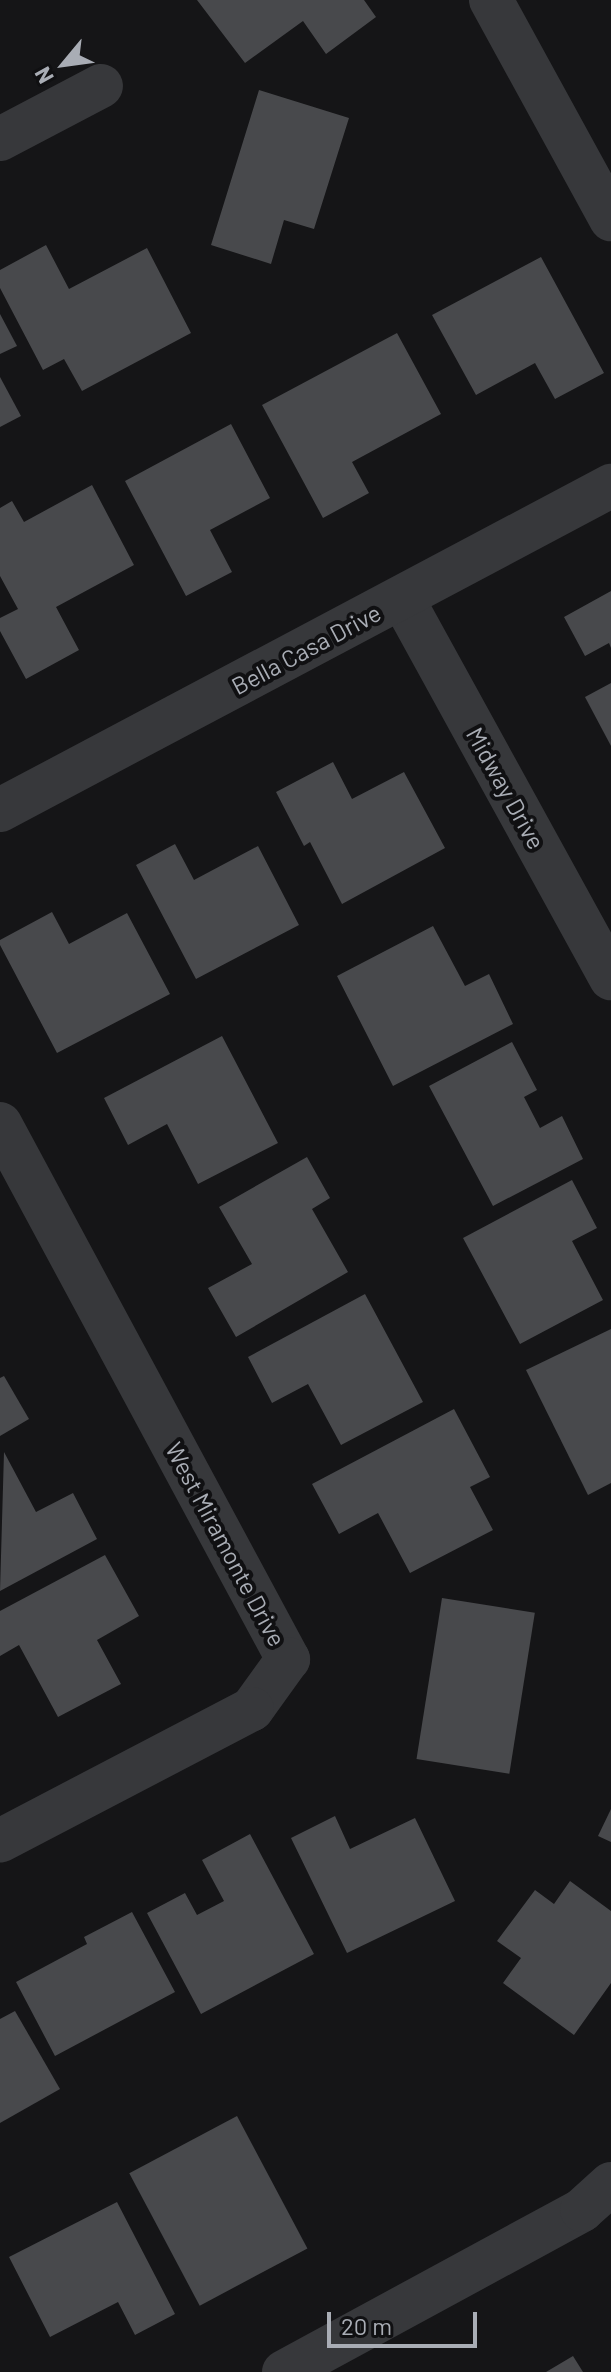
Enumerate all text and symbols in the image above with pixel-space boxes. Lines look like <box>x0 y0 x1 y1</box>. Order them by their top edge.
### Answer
north arrow <box>24 24 104 104</box>
text: N <box>28 63 58 88</box>
street label: Bella Casa Drive <box>227 598 385 700</box>
street label: Midway Drive <box>461 722 551 854</box>
street label: West Miramonte Drive <box>160 1437 292 1651</box>
scale bar <box>331 2296 481 2346</box>
text: 20 m <box>341 2311 392 2340</box>

